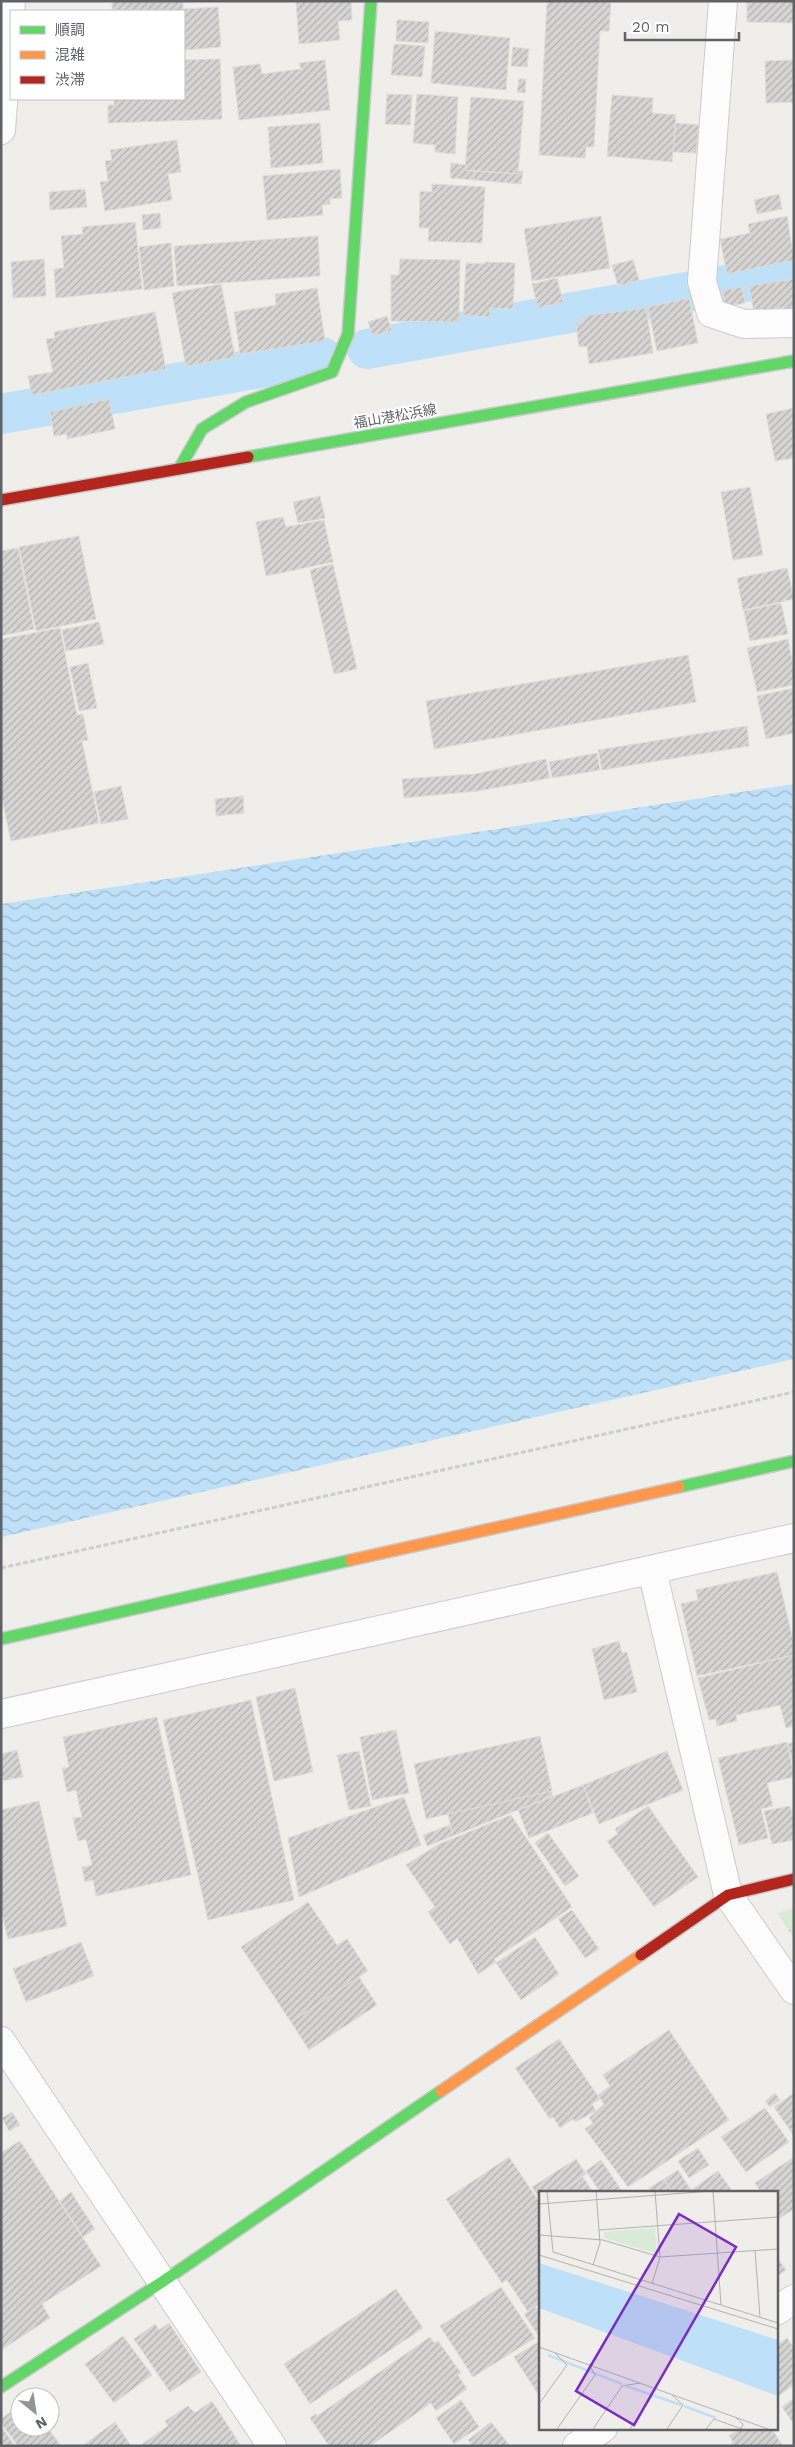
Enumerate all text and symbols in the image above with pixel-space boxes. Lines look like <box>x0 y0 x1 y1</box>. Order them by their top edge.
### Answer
legend <box>10 10 185 100</box>
scale bar <box>625 10 739 42</box>
text: 20 m <box>632 18 670 36</box>
text: 順調 <box>55 21 85 39</box>
text: 混雑 <box>55 46 85 64</box>
text: 渋滞 <box>55 71 85 89</box>
street label: 福山港松浜線 <box>352 401 438 431</box>
inset map <box>539 2191 778 2430</box>
north arrow <box>10 2387 60 2437</box>
text: N <box>33 2414 50 2433</box>

